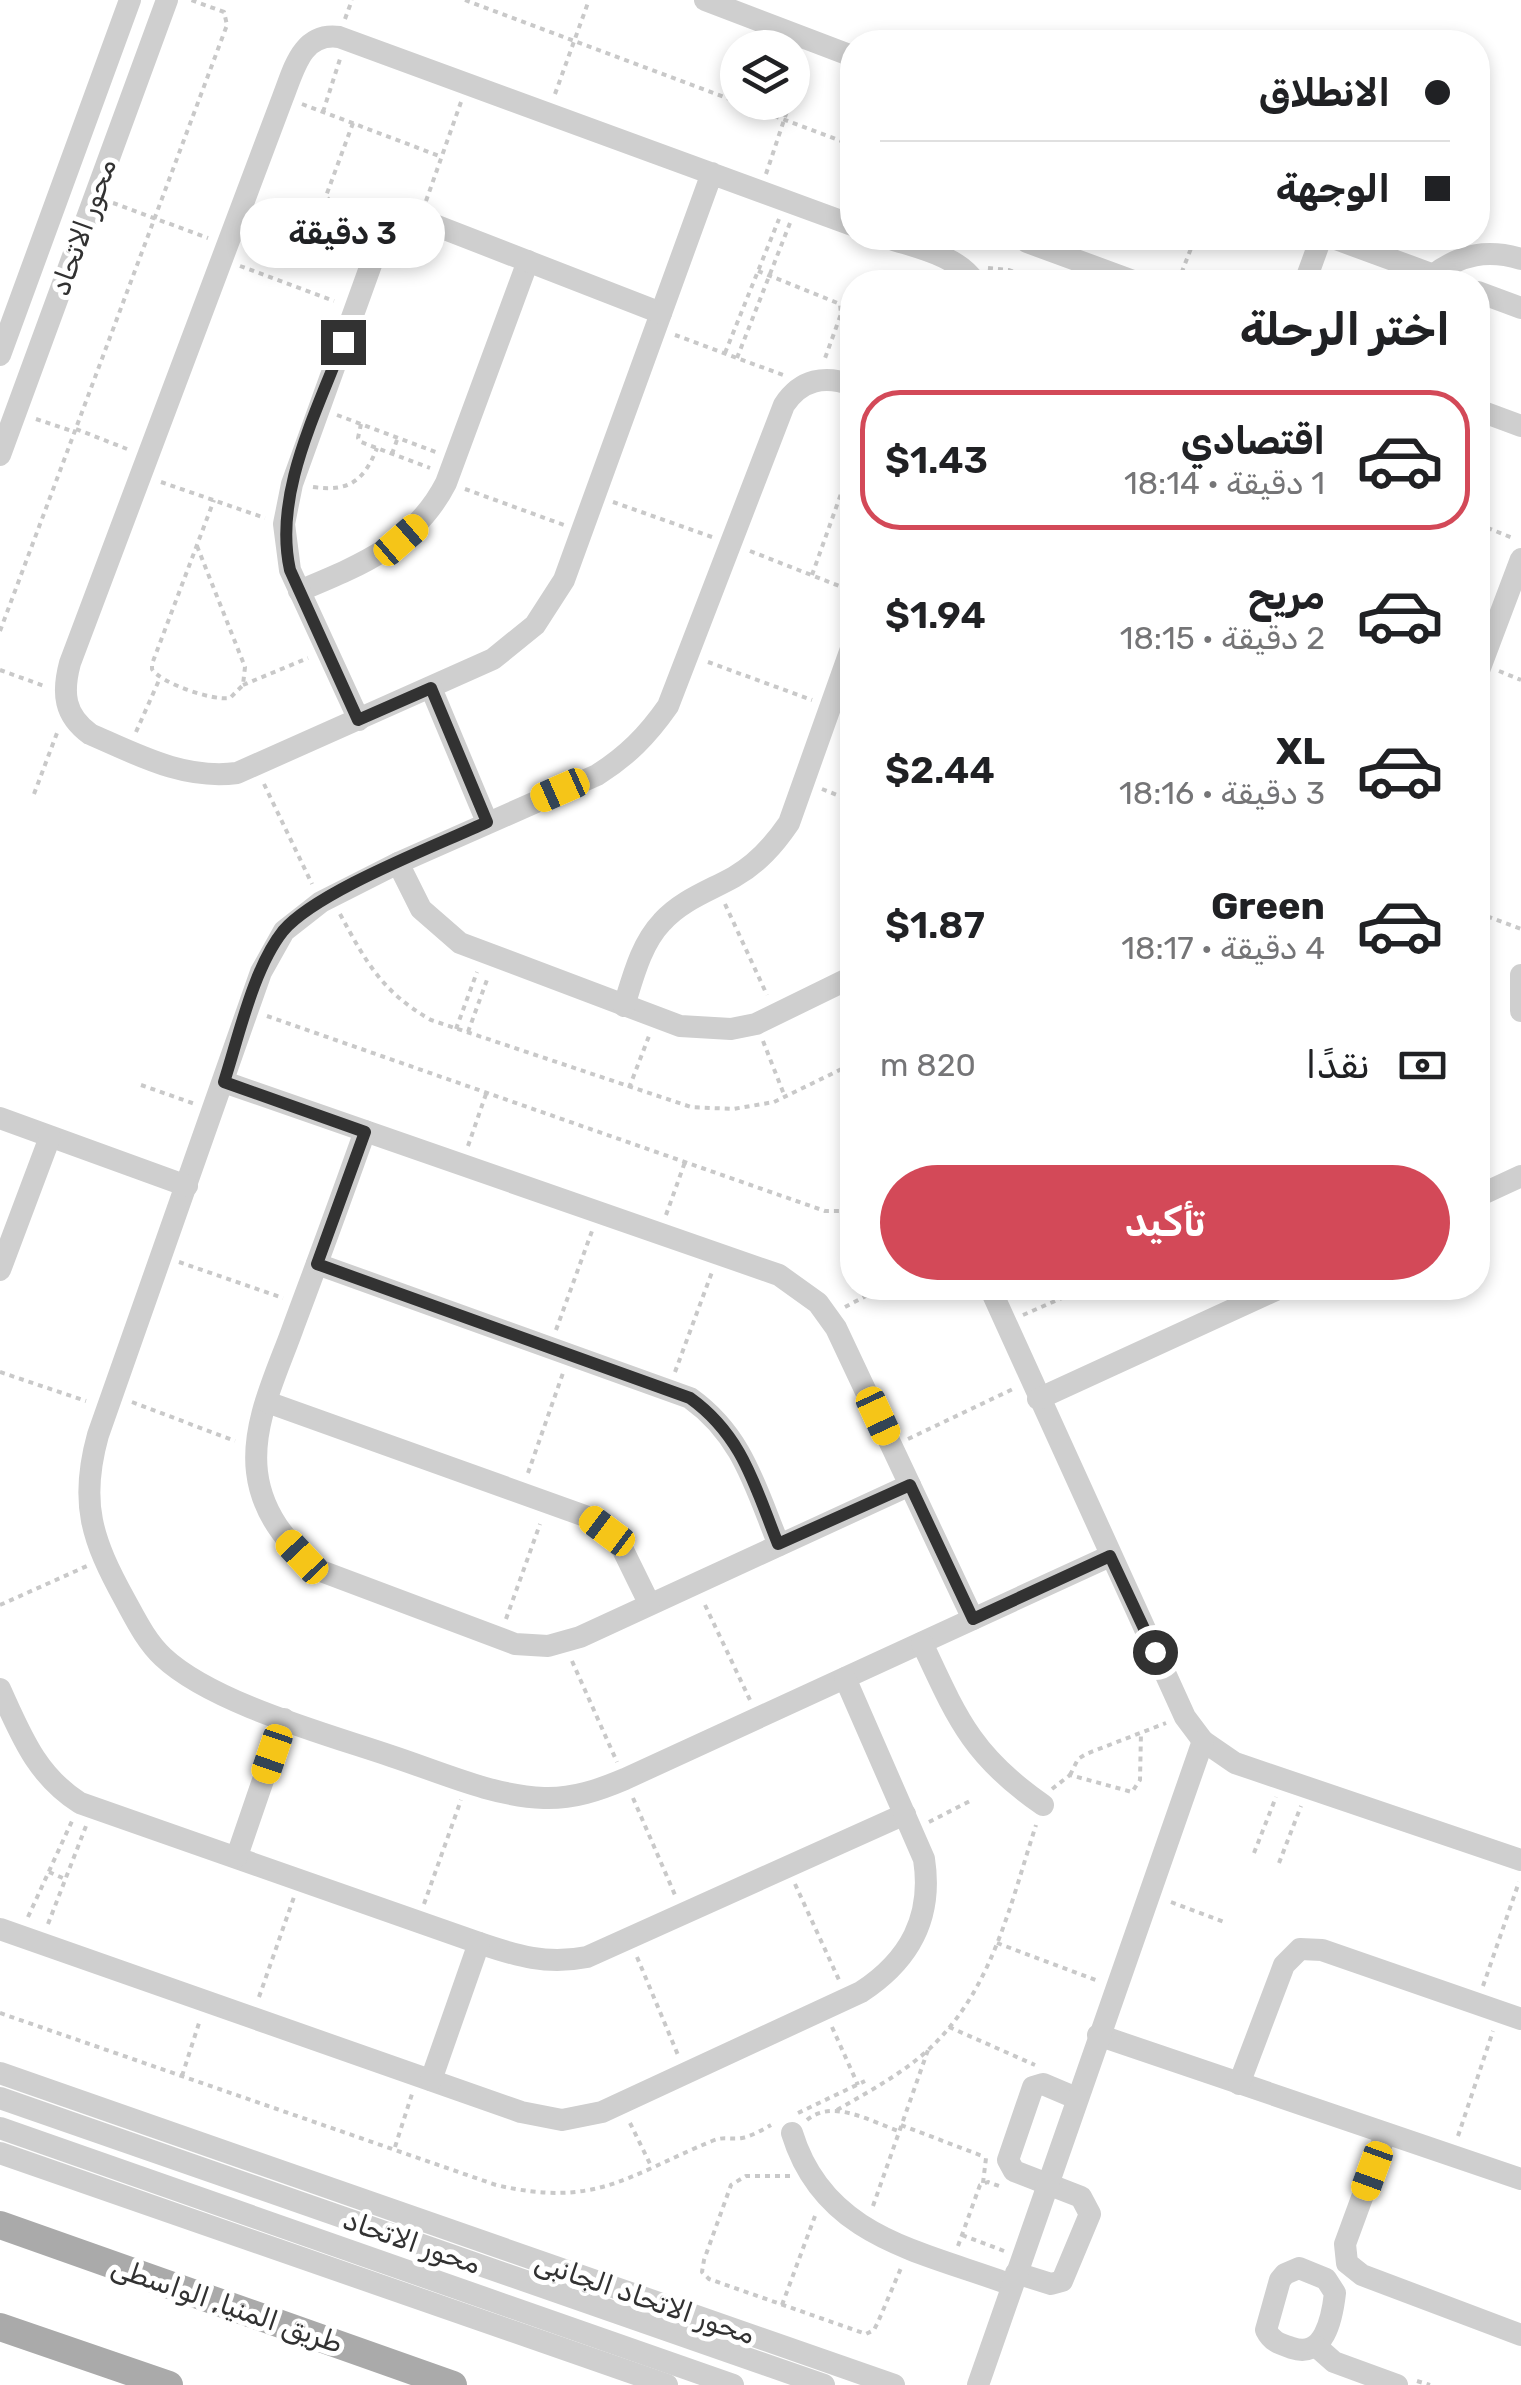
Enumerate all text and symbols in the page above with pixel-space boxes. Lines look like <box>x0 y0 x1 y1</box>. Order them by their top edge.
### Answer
map controls <box>720 30 810 120</box>
button: layers <box>720 30 810 120</box>
text: الانطلاق <box>1259 70 1390 116</box>
street label: محور الاتحاد <box>43 154 123 300</box>
text: الوجهة <box>1276 166 1390 212</box>
callout: 3 دقيقة <box>240 197 446 267</box>
text: 3 دقيقة <box>288 214 397 252</box>
text: اختر الرحلة <box>1240 303 1450 356</box>
route end <box>321 320 366 365</box>
icon: car <box>1355 415 1445 505</box>
text: اقتصادي <box>1181 418 1325 464</box>
text: $1.43 <box>885 437 988 483</box>
text: 1 دقيقة · 18:14 <box>1124 464 1325 502</box>
car <box>369 509 433 571</box>
icon: car <box>1355 570 1445 660</box>
text: مريح <box>1248 573 1325 619</box>
text: $1.94 <box>885 592 986 638</box>
text: 2 دقيقة · 18:15 <box>1120 619 1325 657</box>
icon: car <box>1355 725 1445 815</box>
text: XL <box>1276 728 1325 774</box>
text: $2.44 <box>885 747 995 793</box>
car <box>526 764 594 816</box>
text: 3 دقيقة · 18:16 <box>1119 774 1325 812</box>
icon: car <box>1355 880 1445 970</box>
text: Green <box>1211 883 1325 929</box>
text: $1.87 <box>885 902 985 948</box>
text: 4 دقيقة · 18:17 <box>1121 929 1325 967</box>
icon: cash <box>1395 1038 1450 1093</box>
text: نقدًا <box>1306 1042 1370 1088</box>
text: 820 m <box>880 1046 976 1084</box>
button: تأكيد <box>880 1165 1450 1280</box>
car <box>852 1382 904 1450</box>
car <box>574 1501 640 1561</box>
car <box>271 1525 333 1589</box>
route start <box>1133 1630 1178 1675</box>
car <box>248 1721 296 1787</box>
car <box>1348 2138 1396 2204</box>
street label: محور الاتحاد <box>339 2203 485 2281</box>
street label: محور الاتحاد الجانبى <box>531 2245 759 2351</box>
street label: طريق المنيا, الواسطى <box>107 2250 347 2360</box>

